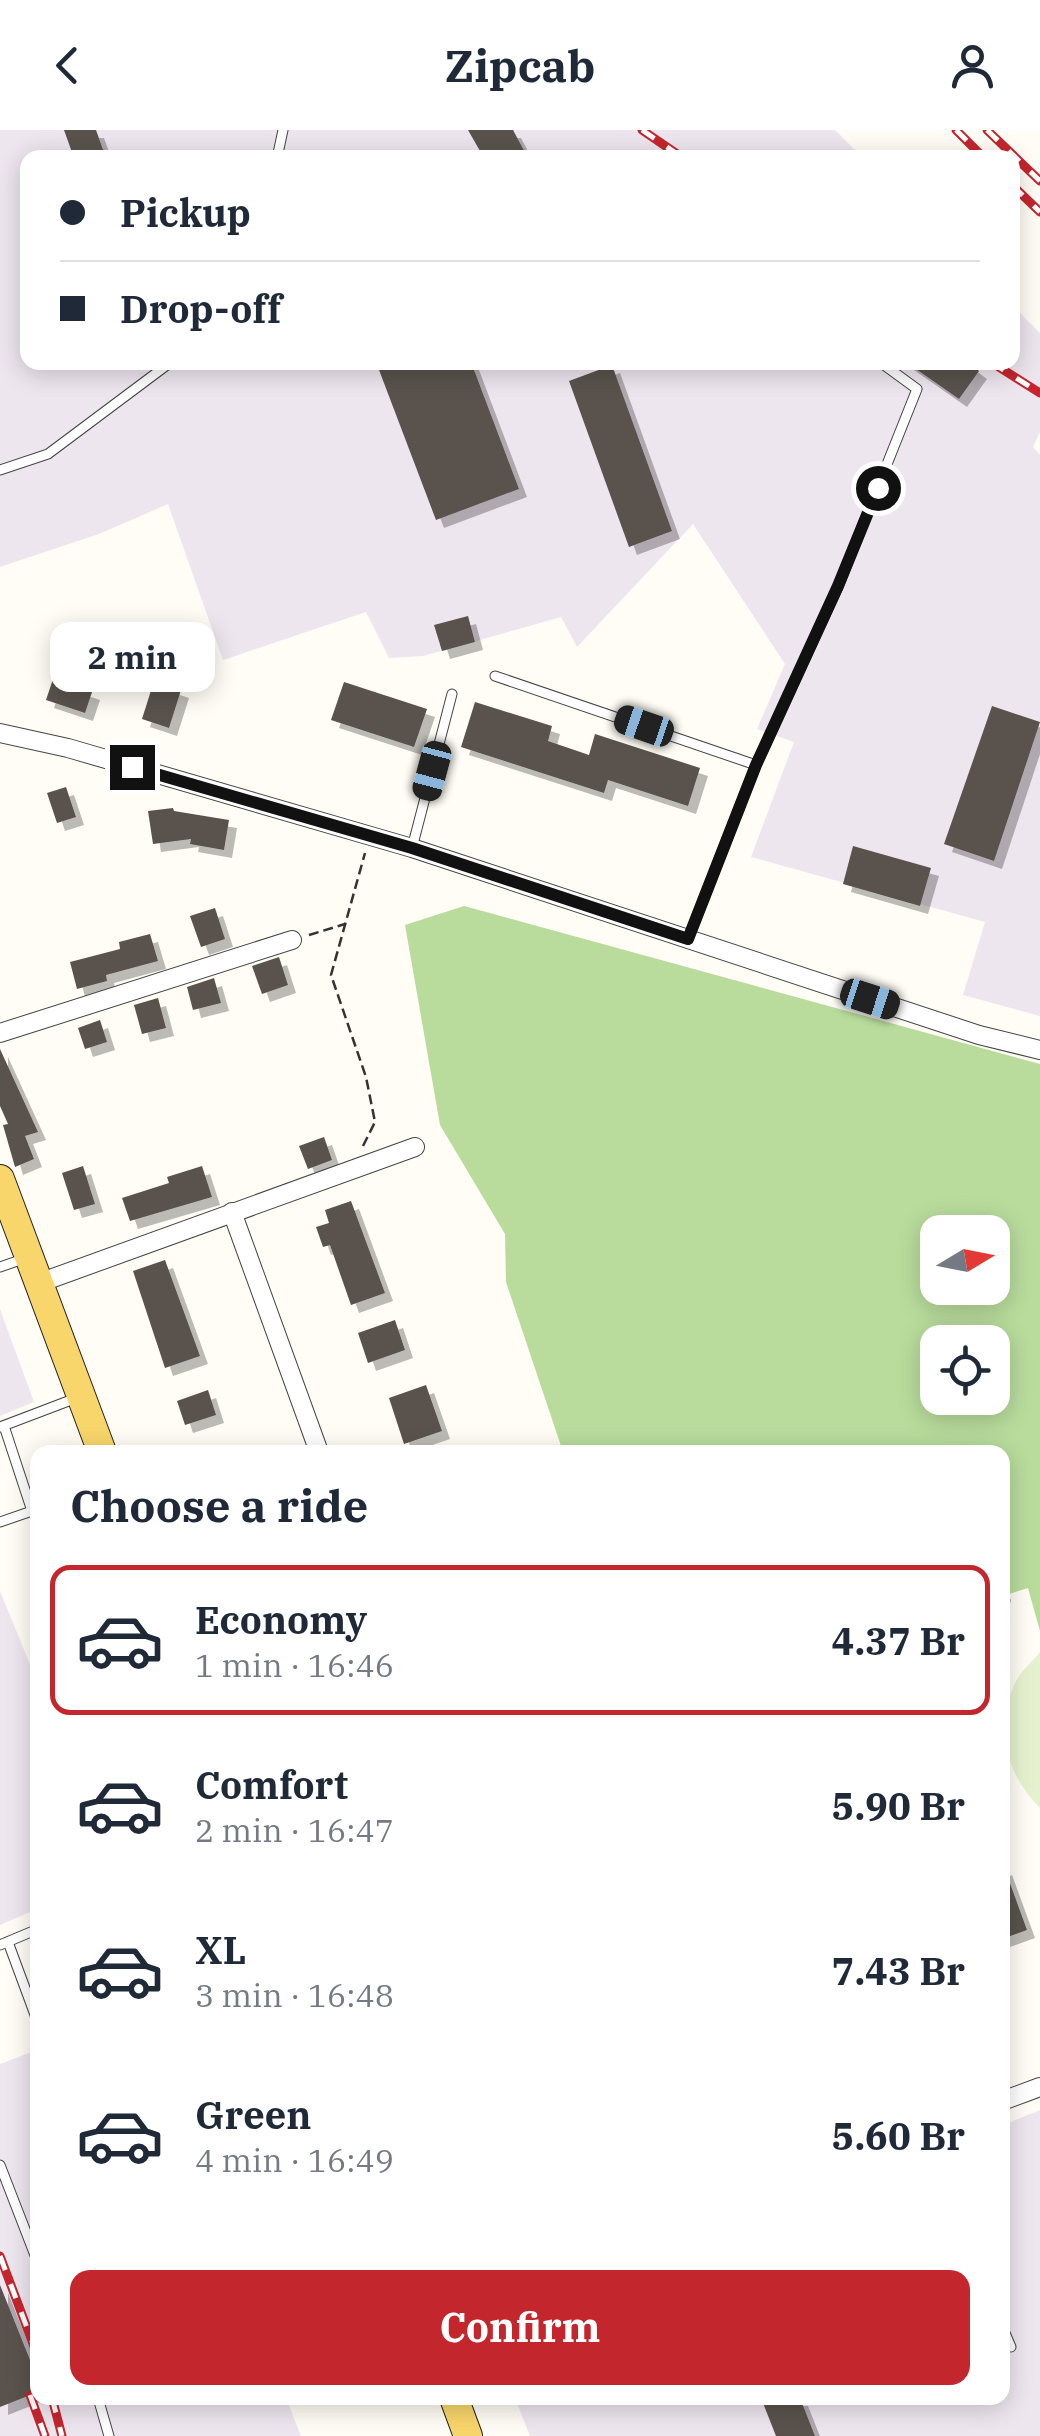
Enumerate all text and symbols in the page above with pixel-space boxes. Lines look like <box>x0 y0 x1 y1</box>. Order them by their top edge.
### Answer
text: Zipcab <box>445 36 595 94</box>
icon: back <box>40 38 95 93</box>
icon: person <box>945 38 1000 93</box>
text: Pickup <box>120 188 251 237</box>
text: Drop-off <box>120 284 282 333</box>
route start <box>856 466 901 511</box>
callout: 2 min <box>49 622 214 692</box>
text: 2 min <box>88 636 177 678</box>
car <box>611 702 677 750</box>
car <box>410 738 454 804</box>
route end <box>110 745 155 790</box>
car <box>837 975 903 1023</box>
north arrow <box>920 1215 1010 1305</box>
map controls <box>920 1215 1010 1415</box>
button: locate <box>920 1325 1010 1415</box>
text: Choose a ride <box>70 1476 368 1534</box>
icon: car <box>75 1595 165 1685</box>
text: Economy <box>195 1595 367 1644</box>
text: 4.37 Br <box>832 1616 965 1665</box>
text: 1 min · 16:46 <box>195 1644 394 1686</box>
icon: car <box>75 1760 165 1850</box>
text: Comfort <box>195 1760 348 1809</box>
text: 5.90 Br <box>832 1781 965 1830</box>
text: 2 min · 16:47 <box>195 1809 394 1851</box>
icon: car <box>75 1925 165 2015</box>
text: XL <box>195 1925 246 1974</box>
text: 7.43 Br <box>832 1946 965 1995</box>
text: 3 min · 16:48 <box>195 1974 394 2016</box>
icon: car <box>75 2090 165 2180</box>
text: Green <box>195 2090 311 2139</box>
text: 5.60 Br <box>832 2111 965 2160</box>
text: 4 min · 16:49 <box>195 2139 394 2181</box>
button: Confirm <box>70 2270 970 2385</box>

